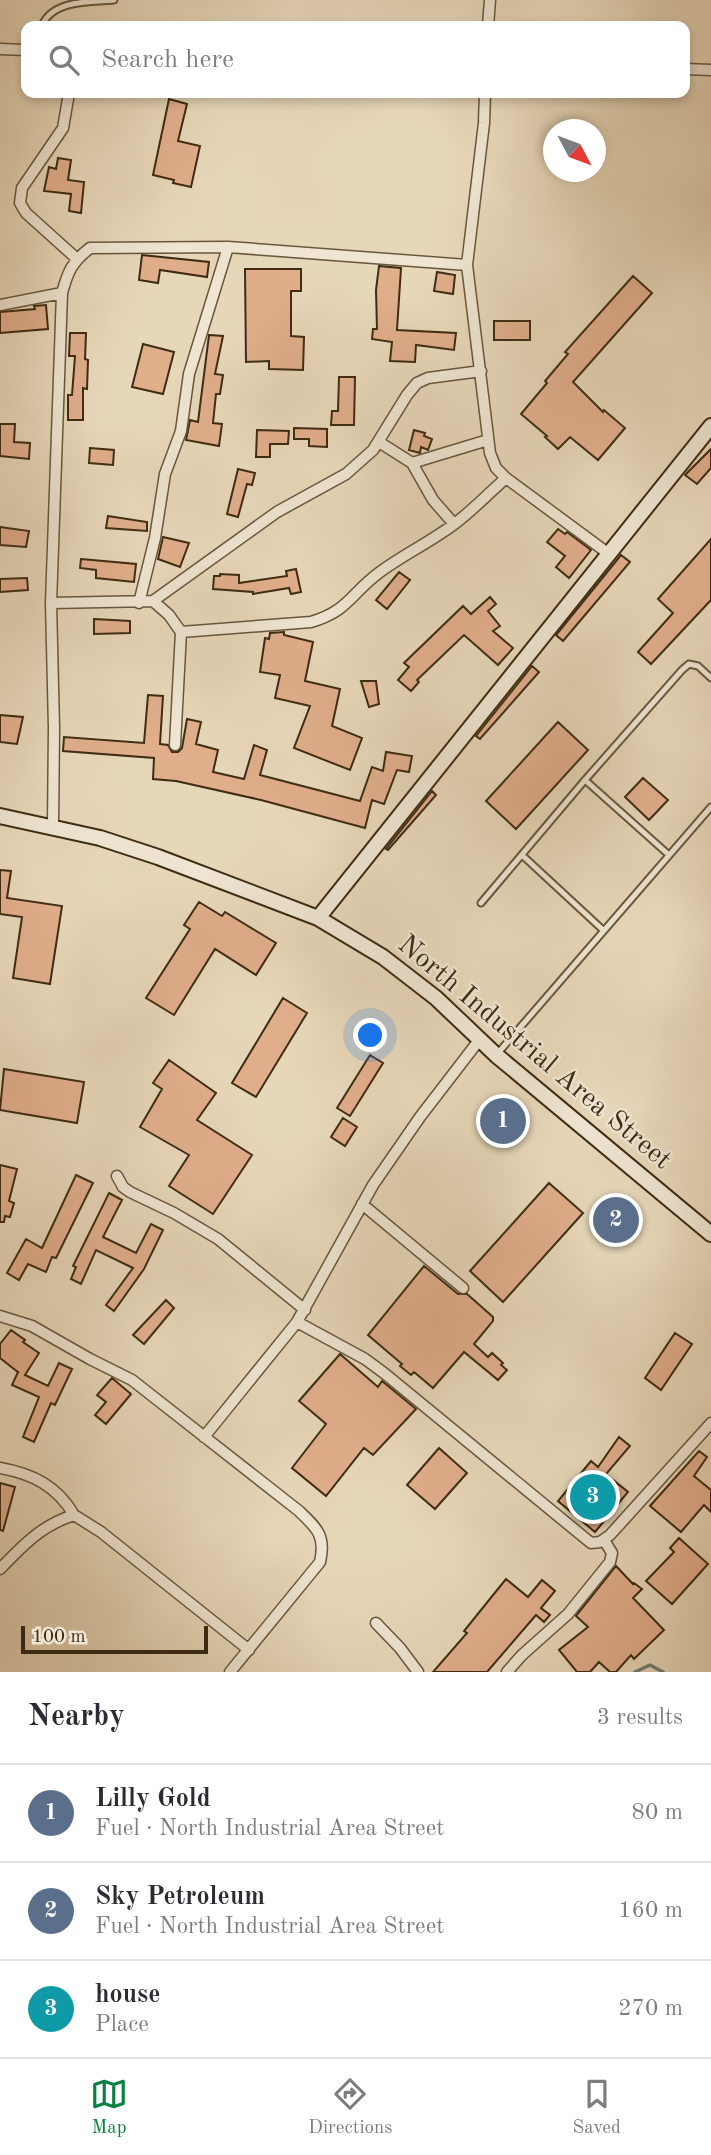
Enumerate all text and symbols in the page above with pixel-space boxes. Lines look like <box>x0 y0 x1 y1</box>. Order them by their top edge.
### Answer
search box <box>21 21 690 98</box>
icon: search <box>45 41 83 79</box>
text: Search here <box>101 47 234 73</box>
north arrow <box>543 119 606 182</box>
street label: North Industrial Area Street <box>392 931 676 1175</box>
your location <box>353 1018 387 1052</box>
pin: 1 <box>480 1095 526 1147</box>
pin: 2 <box>593 1194 639 1246</box>
pin: 3 <box>570 1471 616 1523</box>
scale bar <box>21 1623 208 1655</box>
text: 100 m <box>32 1628 85 1647</box>
text: Nearby <box>28 1702 125 1732</box>
text: 3 results <box>597 1706 683 1729</box>
text: Lilly Gold <box>95 1786 211 1812</box>
text: 1 <box>44 1801 58 1824</box>
text: 80 m <box>632 1801 683 1824</box>
text: Fuel · North Industrial Area Street <box>95 1817 444 1840</box>
text: Sky Petroleum <box>95 1884 265 1910</box>
text: 2 <box>44 1899 58 1922</box>
text: 160 m <box>618 1899 683 1922</box>
text: Fuel · North Industrial Area Street <box>95 1915 444 1938</box>
text: house <box>95 1982 160 2008</box>
text: 3 <box>44 1997 58 2020</box>
text: 270 m <box>618 1997 683 2020</box>
text: Place <box>95 2013 149 2036</box>
tab: Map <box>90 2075 128 2140</box>
tab: Directions <box>308 2075 393 2140</box>
tab: Saved <box>573 2075 621 2140</box>

